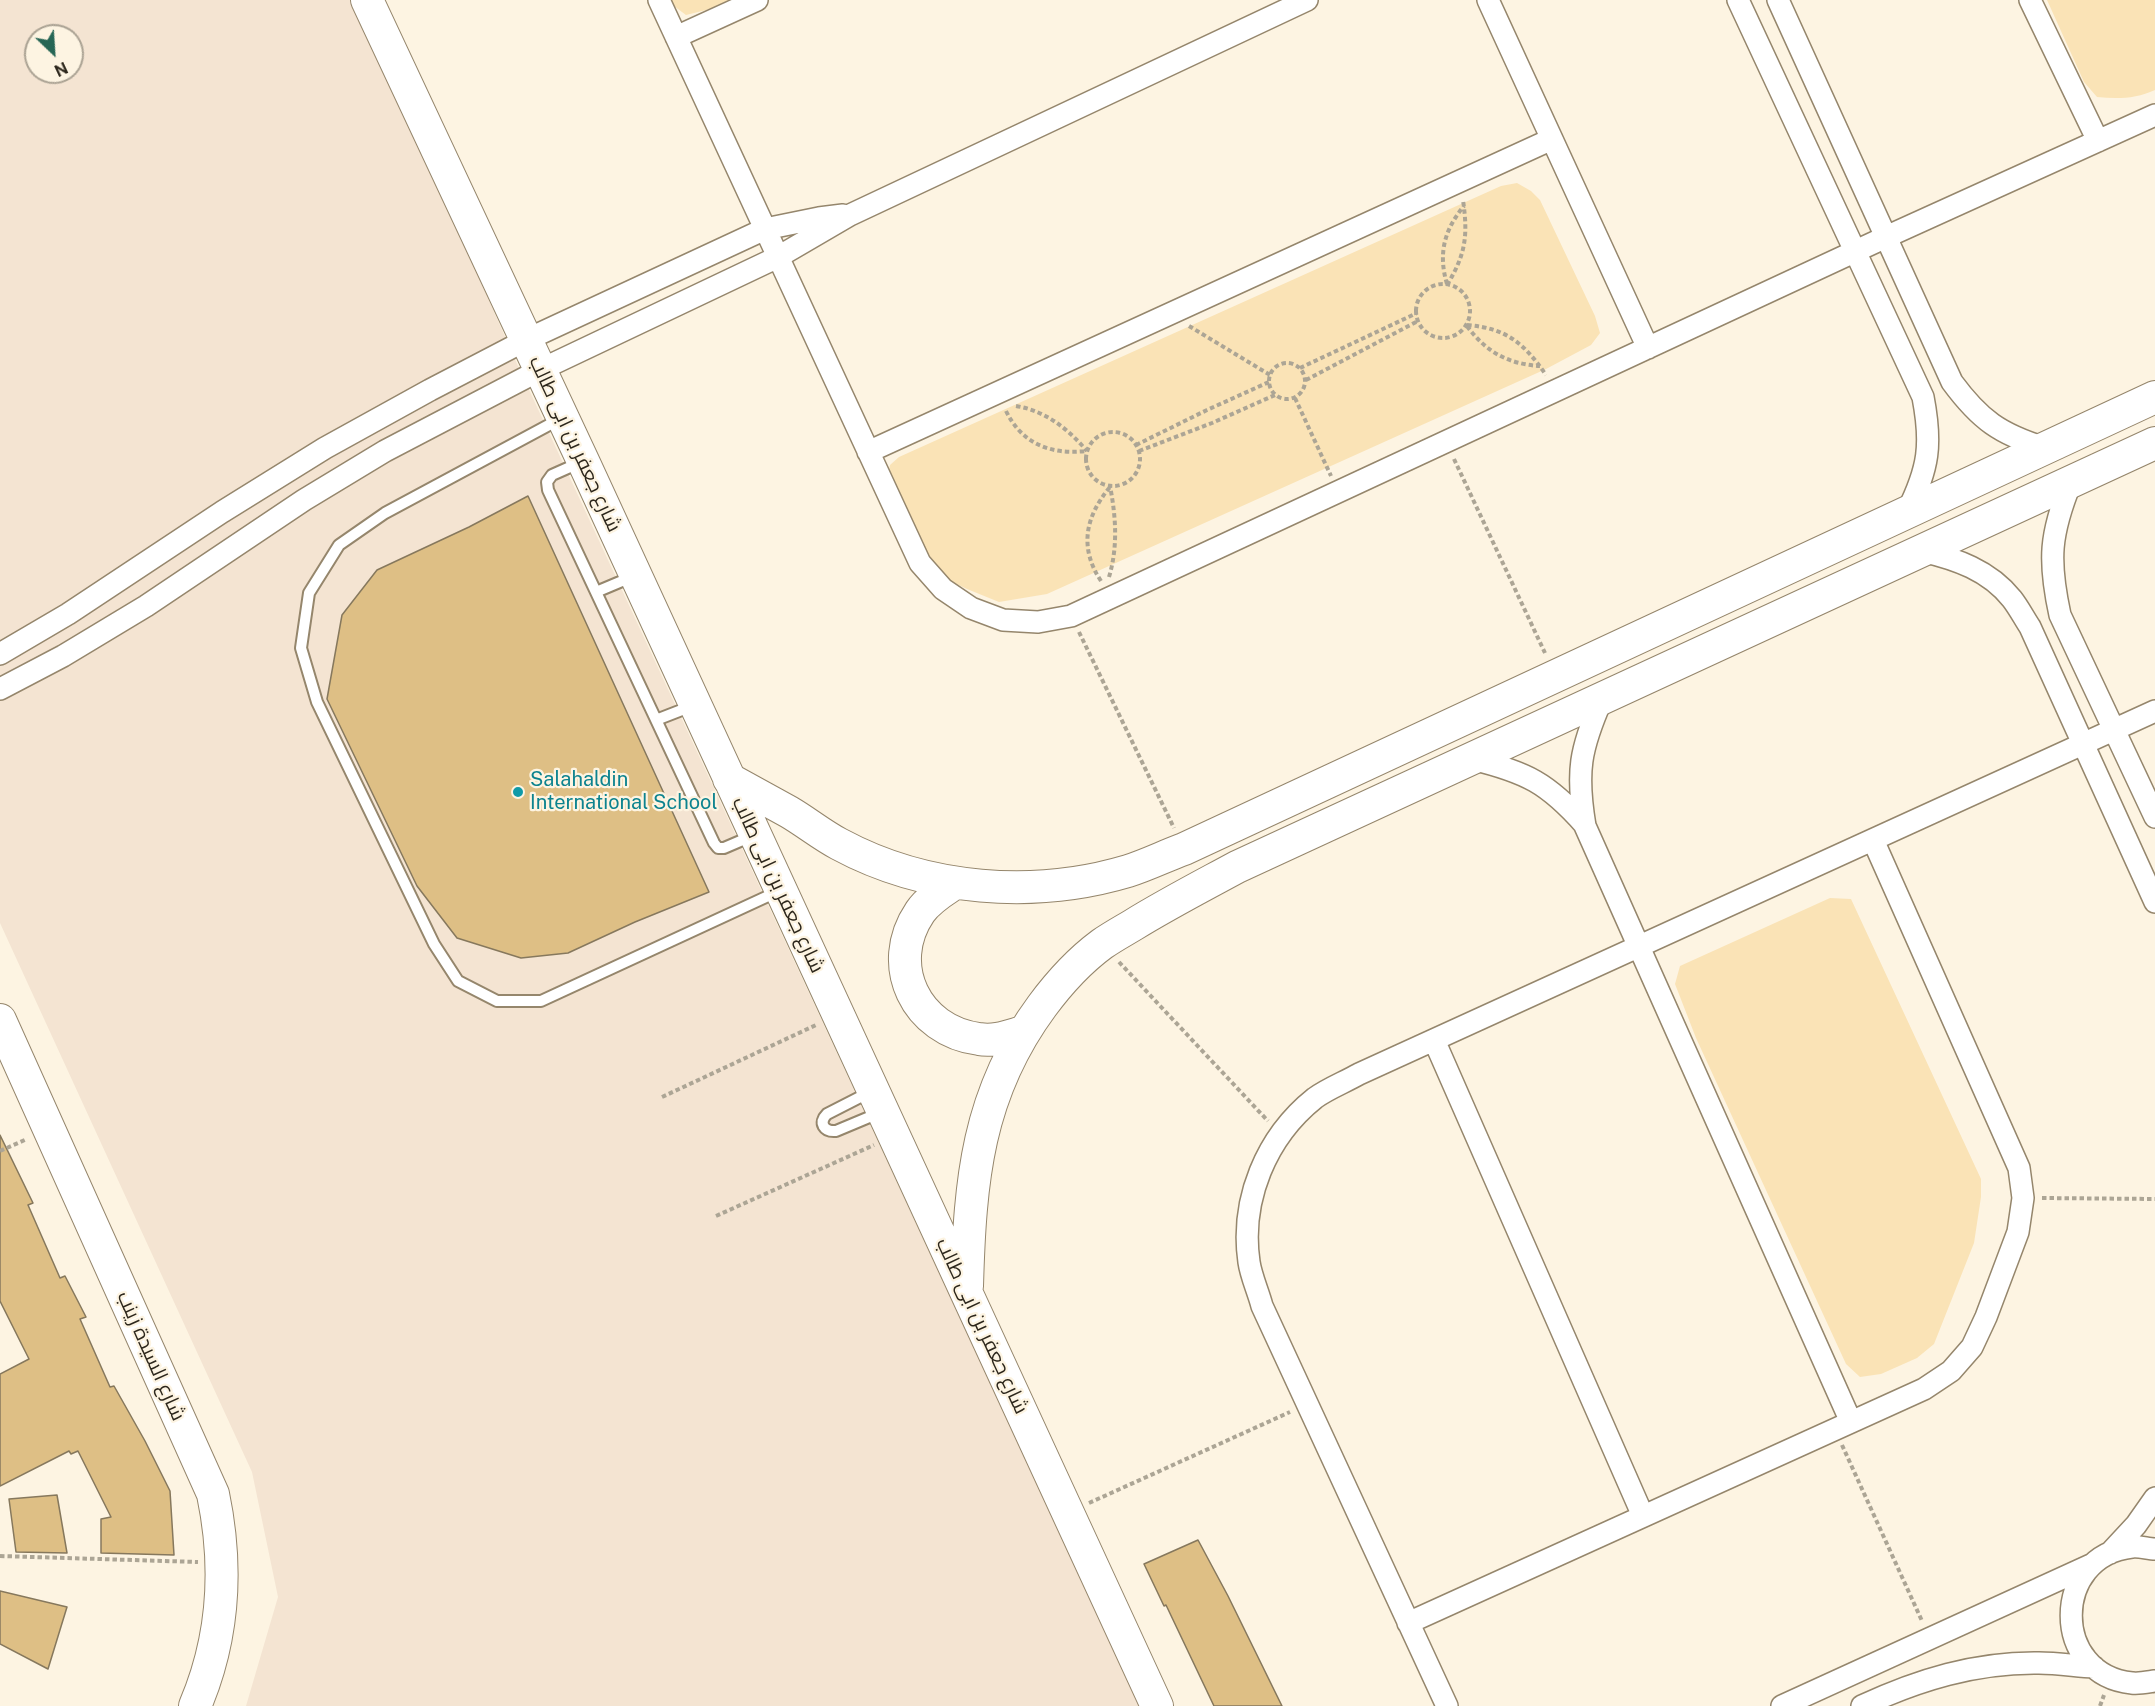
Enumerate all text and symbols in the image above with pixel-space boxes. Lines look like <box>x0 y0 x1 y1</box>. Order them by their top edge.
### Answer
north arrow <box>24 24 84 84</box>
text: N <box>51 58 71 80</box>
street label: شارع جعفر بن ابى طالب <box>524 352 626 536</box>
place label: Salahaldin International School <box>530 768 717 815</box>
marker: Salahaldin International School <box>511 785 525 799</box>
street label: شارع جعفر بن ابى طالب <box>727 793 829 977</box>
street label: شارع جعفر بن ابى طالب <box>931 1234 1033 1418</box>
street label: شارع السيدة زينب <box>112 1288 190 1424</box>

